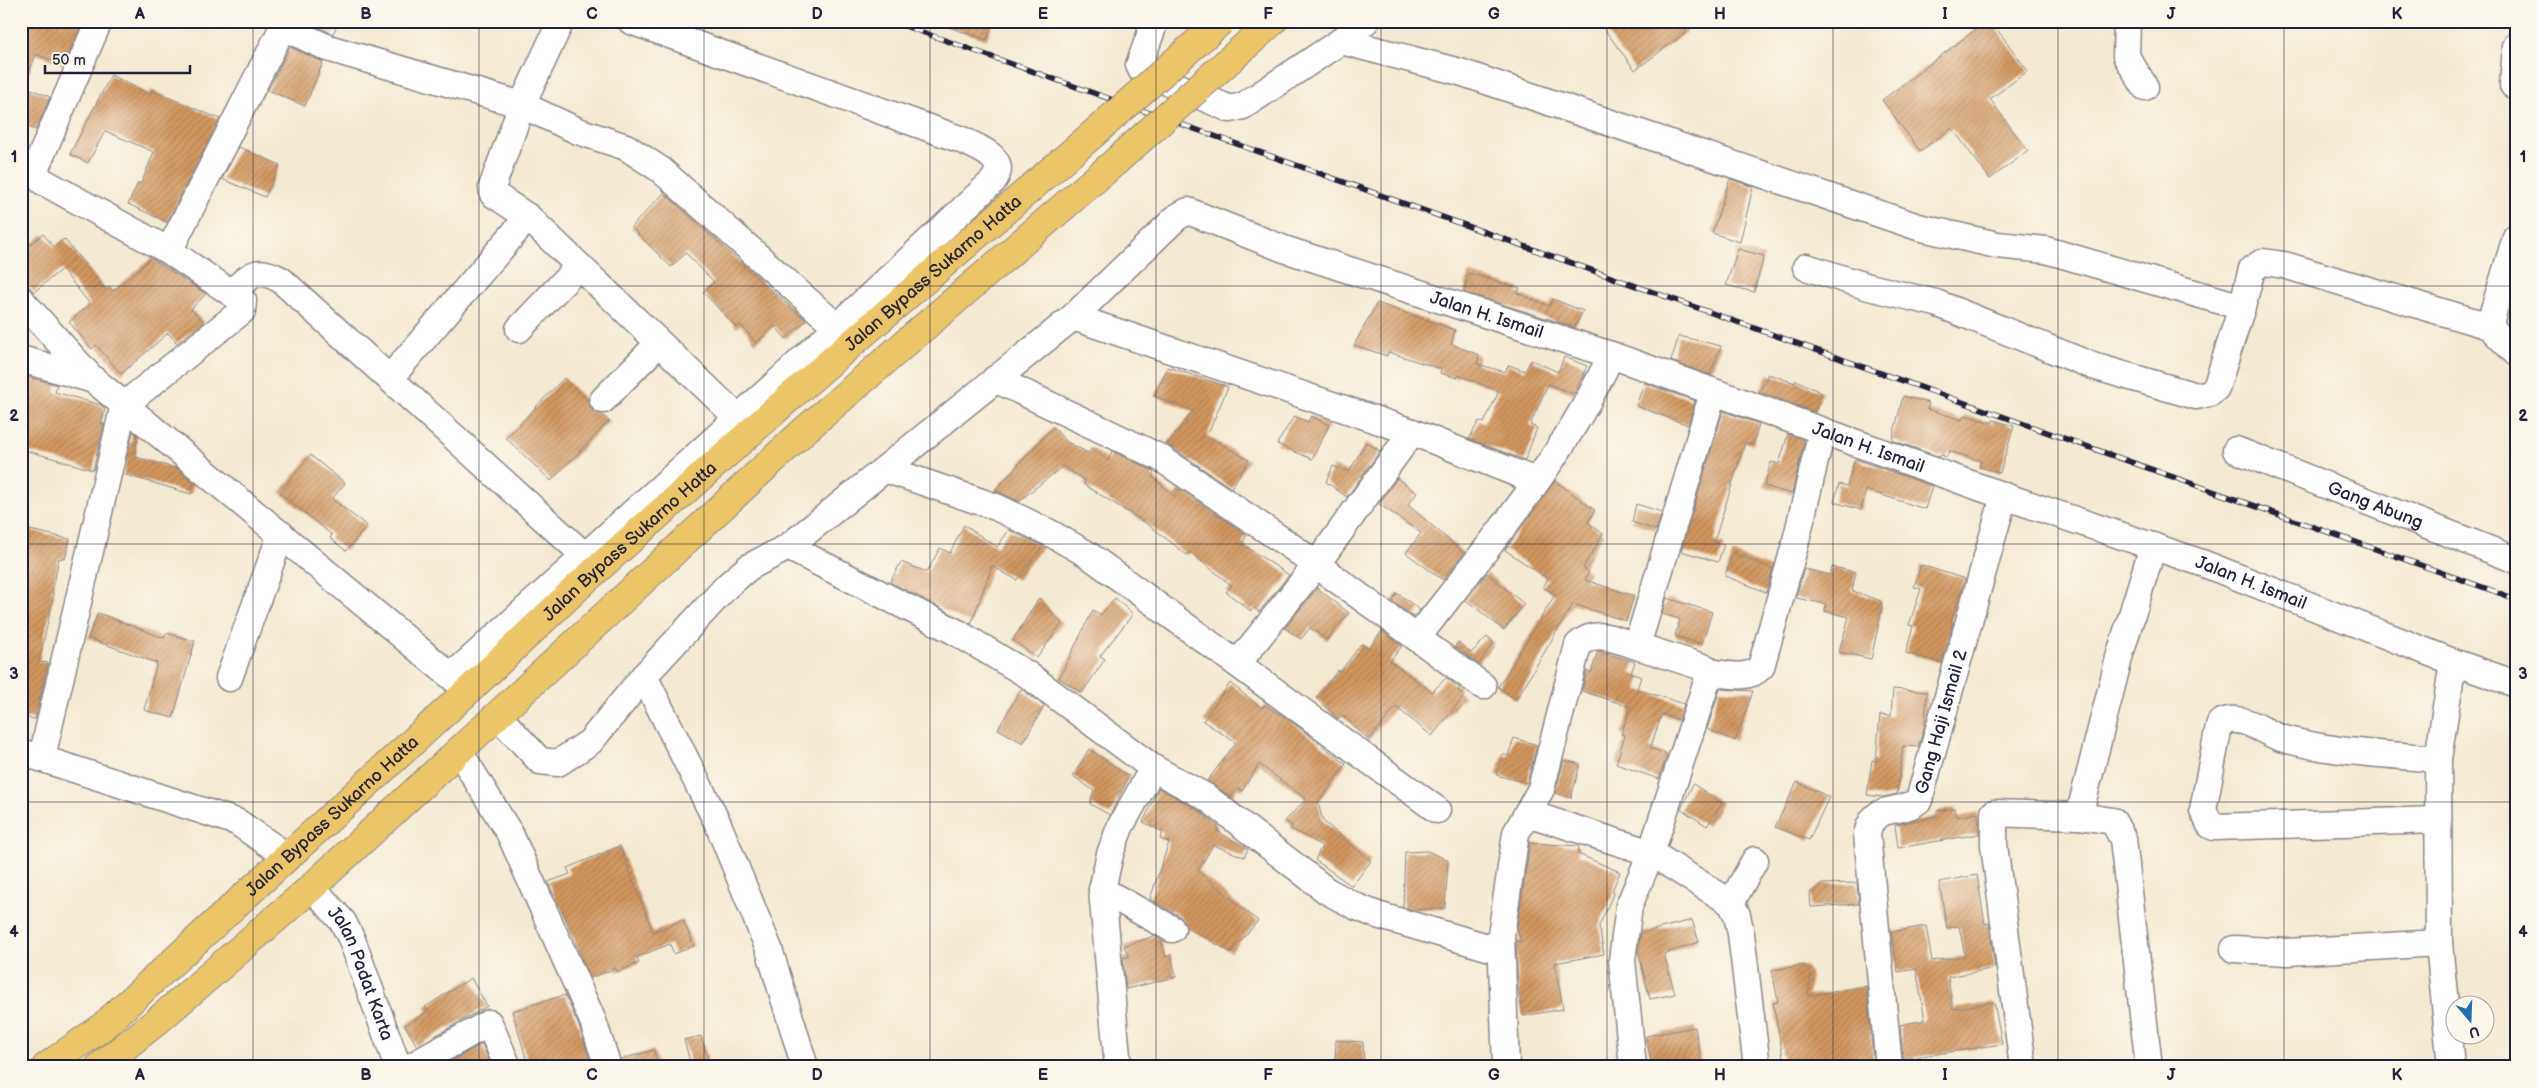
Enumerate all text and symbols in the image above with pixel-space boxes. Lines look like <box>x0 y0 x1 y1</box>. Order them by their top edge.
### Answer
text: A <box>134 5 145 24</box>
text: B <box>360 5 372 24</box>
text: C <box>586 5 598 24</box>
text: D <box>811 5 823 24</box>
text: E <box>1038 5 1048 24</box>
text: F <box>1263 5 1273 24</box>
text: G <box>1488 5 1500 24</box>
text: H <box>1714 5 1726 24</box>
text: I <box>1942 5 1948 24</box>
text: J <box>2167 5 2176 24</box>
text: K <box>2392 5 2403 24</box>
scale bar <box>45 42 190 74</box>
text: 50 m <box>52 51 86 70</box>
text: 1 <box>11 148 17 167</box>
text: 1 <box>2520 148 2526 167</box>
street label: Jalan Bypass Sukarno Hatta <box>841 191 1026 356</box>
street label: Jalan H. Ismail <box>1427 287 1546 343</box>
text: 2 <box>9 407 19 426</box>
text: 2 <box>2518 407 2528 426</box>
street label: Jalan H. Ismail <box>1809 418 1927 478</box>
street label: Jalan Bypass Sukarno Hatta <box>538 458 721 626</box>
street label: Gang Abung <box>2325 477 2426 533</box>
street label: Jalan H. Ismail <box>2193 552 2310 614</box>
street label: Gang Haji Ismail 2 <box>1911 647 1972 796</box>
text: 3 <box>9 665 19 684</box>
text: 3 <box>2518 665 2528 684</box>
street label: Jalan Bypass Sukarno Hatta <box>241 732 423 901</box>
street label: Jalan Padat Karta <box>323 902 397 1043</box>
text: 4 <box>9 923 19 942</box>
text: 4 <box>2518 923 2528 942</box>
north arrow <box>2444 996 2494 1046</box>
text: U <box>2467 1022 2482 1041</box>
text: A <box>134 1066 145 1085</box>
text: B <box>360 1066 372 1085</box>
text: C <box>586 1066 598 1085</box>
text: D <box>811 1066 823 1085</box>
text: E <box>1038 1066 1048 1085</box>
text: F <box>1263 1066 1273 1085</box>
text: G <box>1488 1066 1500 1085</box>
text: H <box>1714 1066 1726 1085</box>
text: I <box>1942 1066 1948 1085</box>
text: J <box>2167 1066 2176 1085</box>
text: K <box>2392 1066 2403 1085</box>

